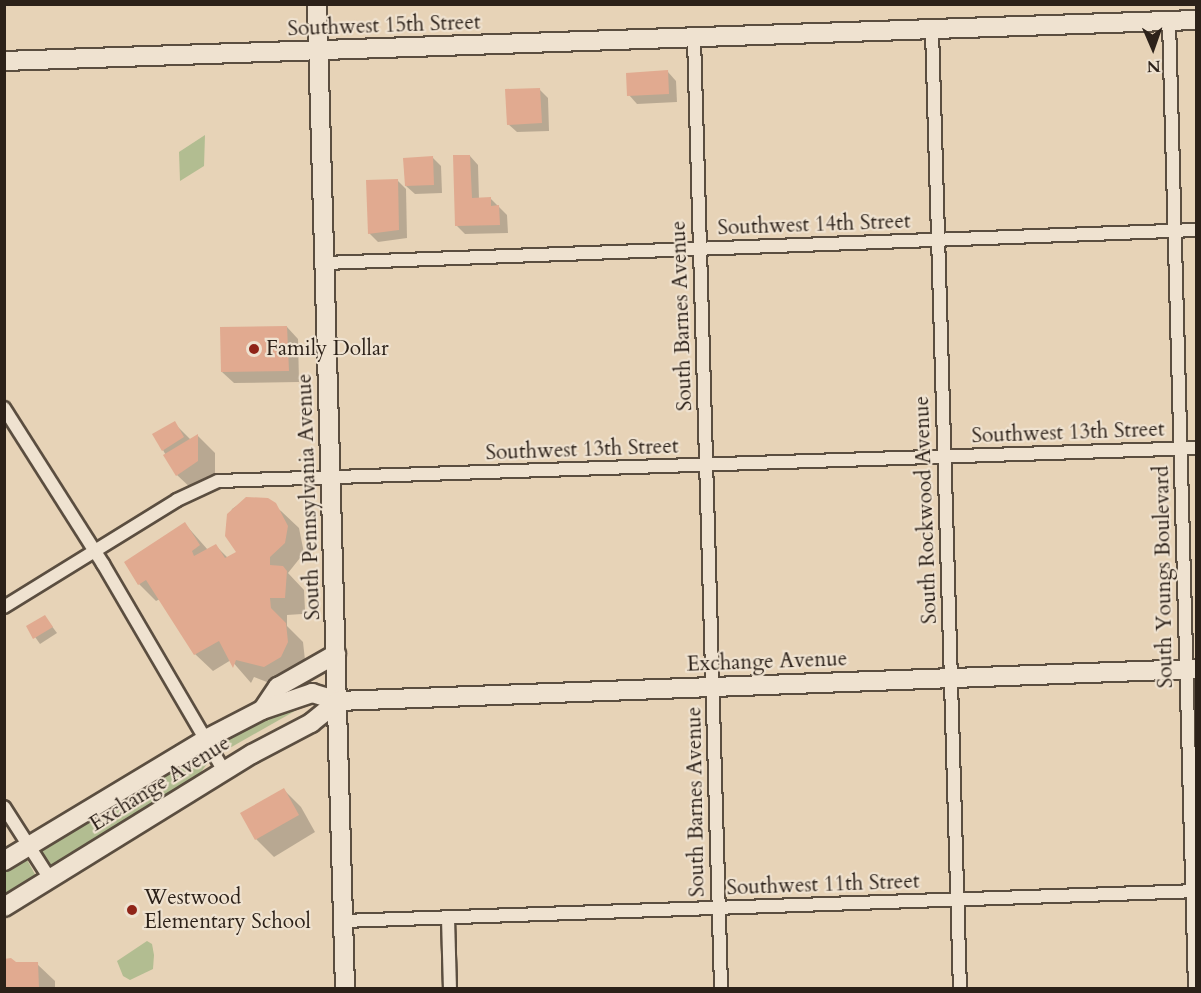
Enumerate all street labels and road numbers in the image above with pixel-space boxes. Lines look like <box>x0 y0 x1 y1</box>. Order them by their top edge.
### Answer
street label: Southwest 15th Street <box>287 10 481 42</box>
street label: Southwest 14th Street <box>717 209 911 241</box>
street label: South Barnes Avenue <box>666 220 698 412</box>
street label: South Pennsylvania Avenue <box>292 373 326 621</box>
street label: South Rockwood Avenue <box>909 395 943 625</box>
street label: Southwest 13th Street <box>971 417 1165 449</box>
street label: Southwest 13th Street <box>485 434 679 466</box>
street label: South Youngs Boulevard <box>1149 465 1179 689</box>
street label: Exchange Avenue <box>686 647 848 677</box>
street label: South Barnes Avenue <box>682 707 710 897</box>
street label: Exchange Avenue <box>85 731 235 837</box>
street label: Southwest 11th Street <box>726 869 920 901</box>

